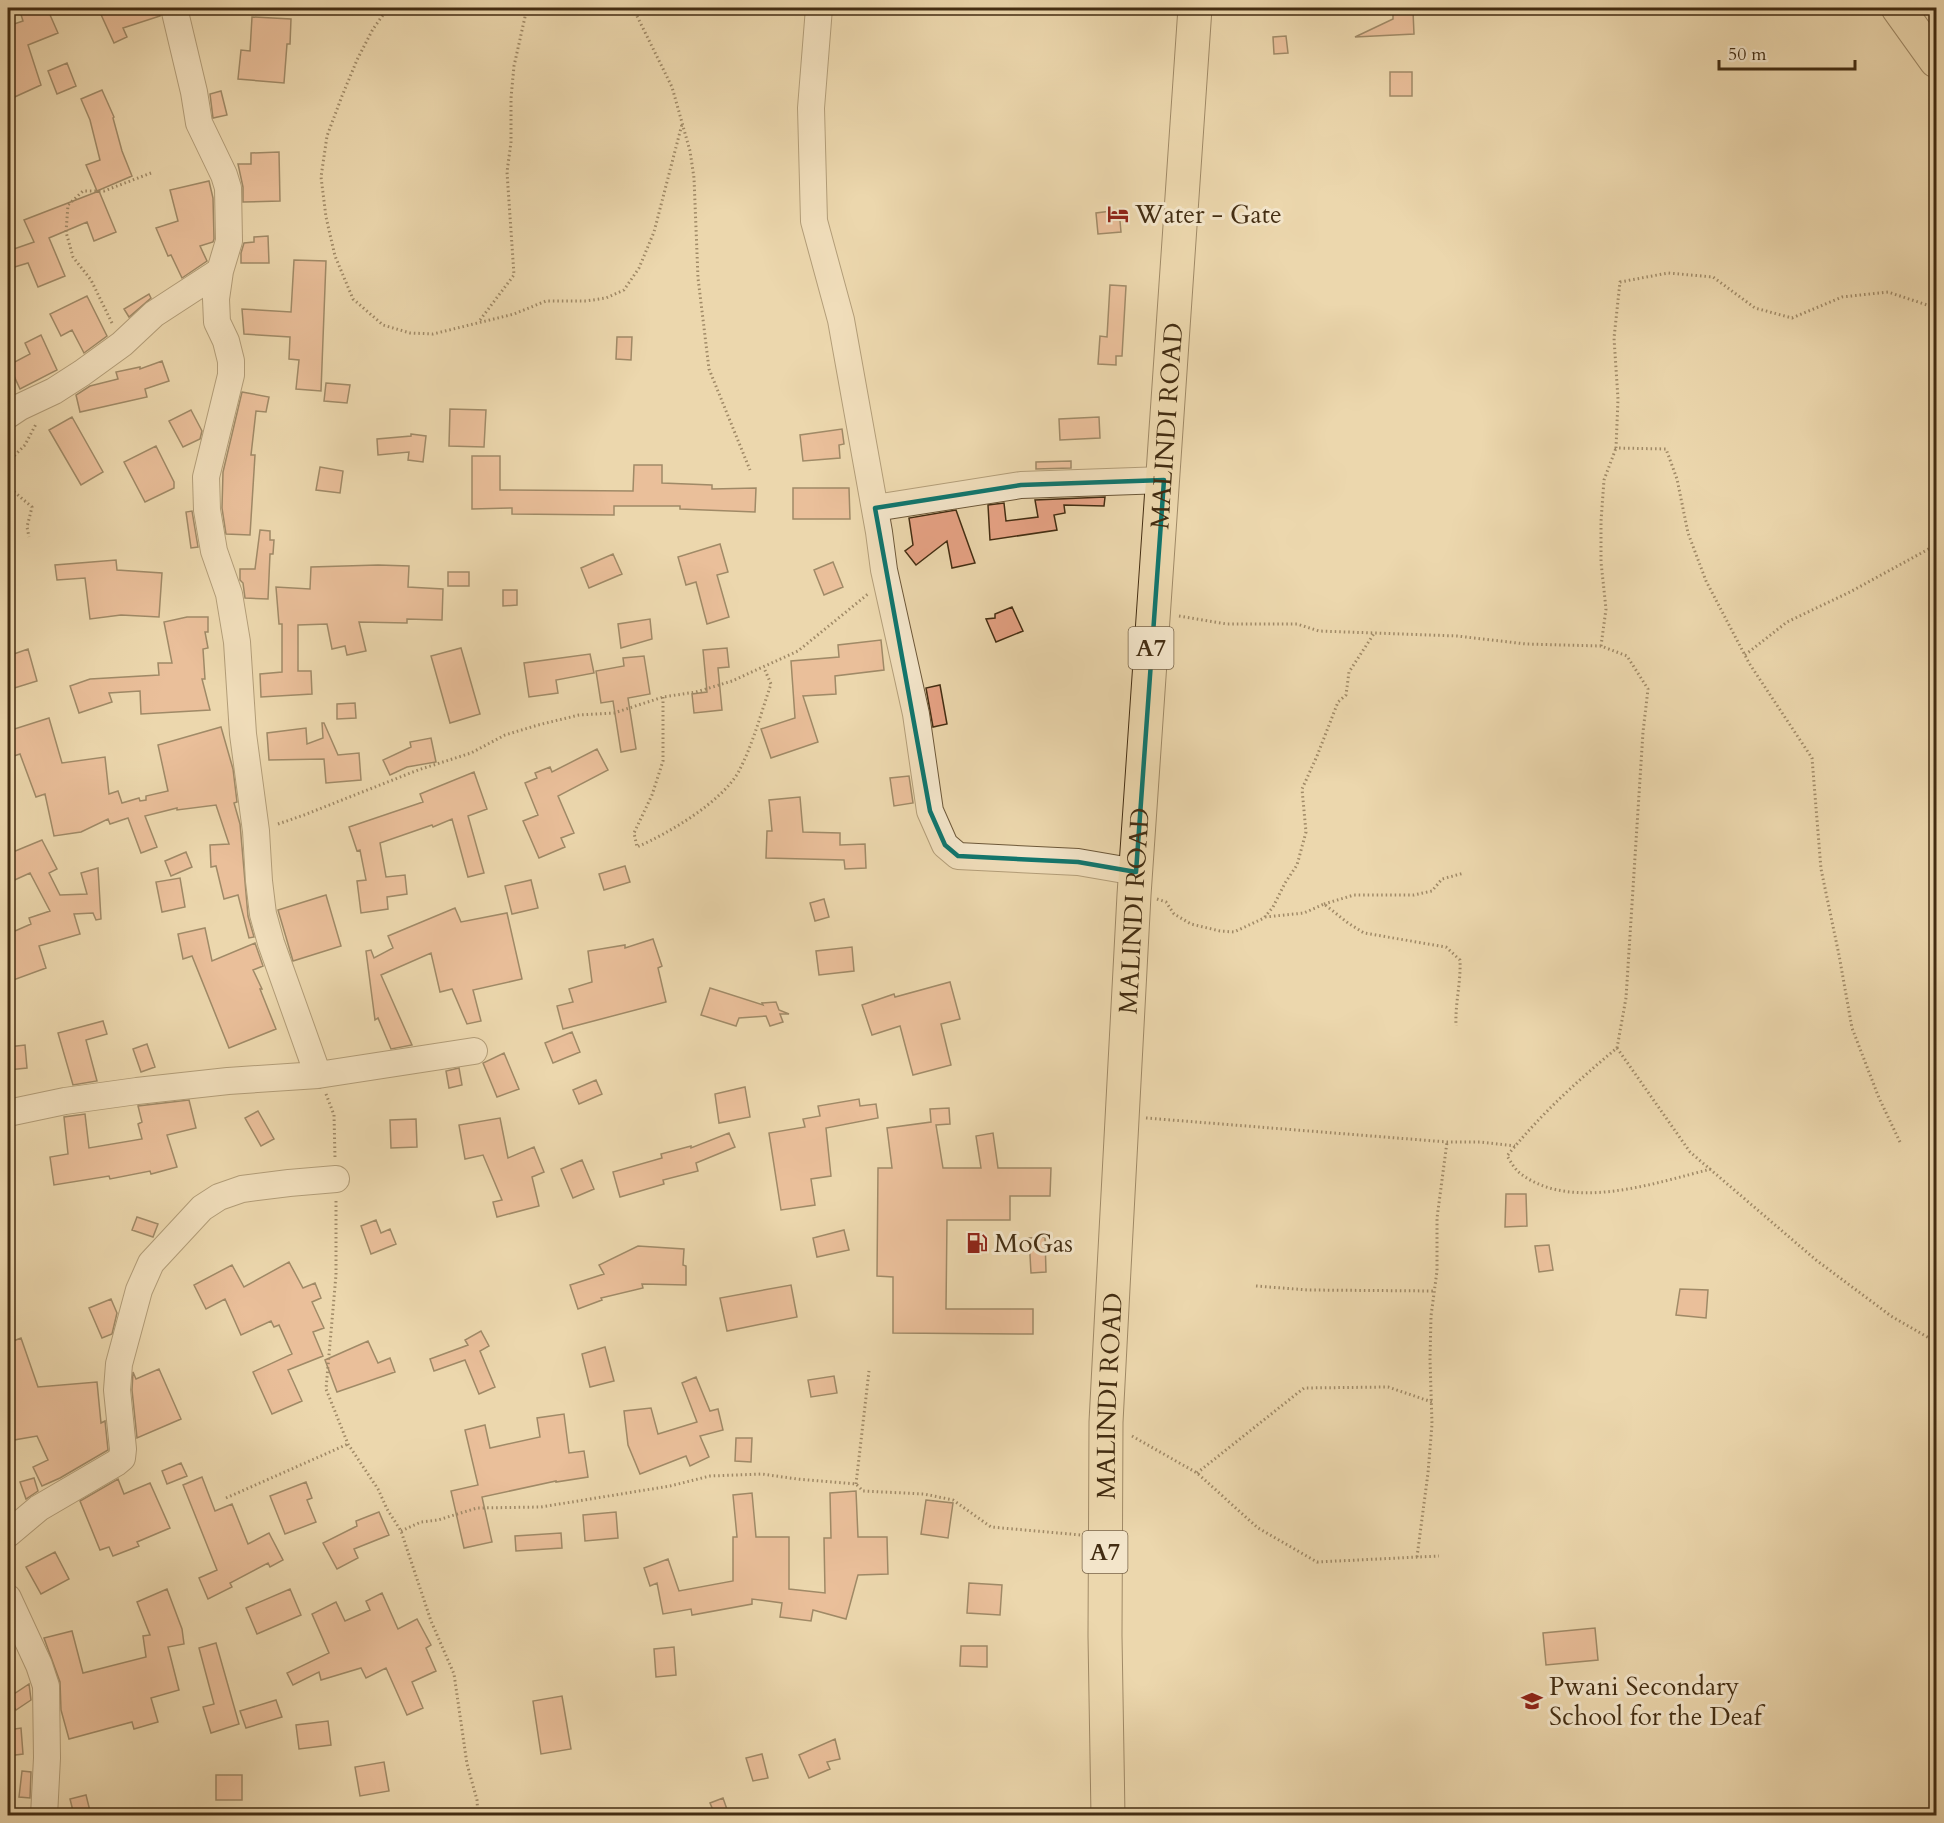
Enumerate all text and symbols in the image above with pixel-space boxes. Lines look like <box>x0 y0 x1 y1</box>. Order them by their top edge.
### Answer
scale bar <box>1719 33 1856 71</box>
text: 50 m <box>1728 42 1767 67</box>
place label: Water - Gate <box>1134 197 1282 232</box>
hotel icon: Water - Gate <box>1106 202 1130 226</box>
street label: MALINDI ROAD <box>1142 322 1191 530</box>
road number: A7 <box>1128 627 1174 669</box>
street label: MALINDI ROAD <box>1111 806 1158 1015</box>
place label: MoGas <box>994 1226 1073 1261</box>
fuel station icon: MoGas <box>965 1231 989 1255</box>
street label: MALINDI ROAD <box>1089 1292 1131 1500</box>
road number: A7 <box>1082 1531 1128 1573</box>
place label: Pwani Secondary School for the Deaf <box>1549 1669 1766 1734</box>
school or university icon: Pwani Secondary School for the Deaf <box>1520 1689 1544 1713</box>

